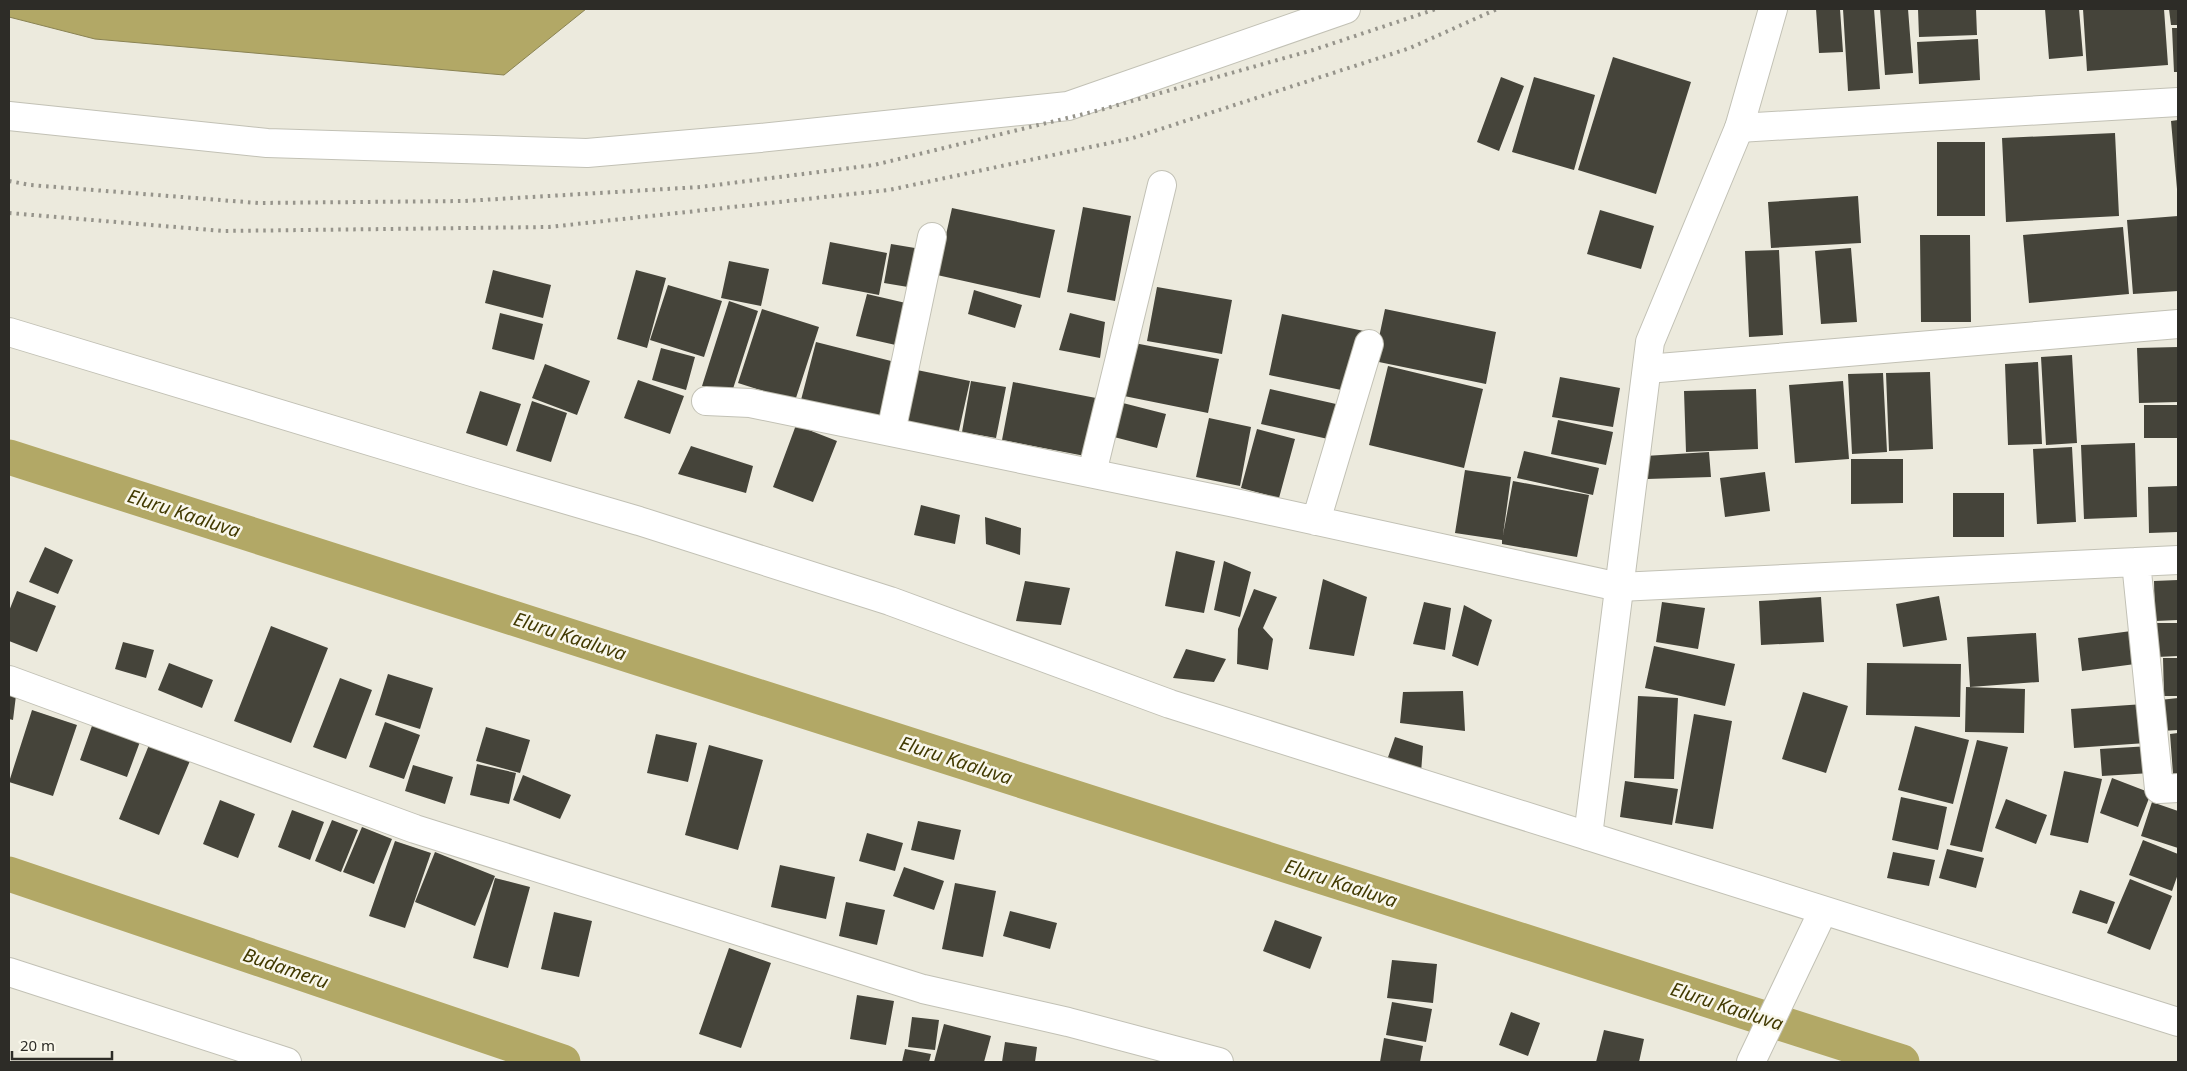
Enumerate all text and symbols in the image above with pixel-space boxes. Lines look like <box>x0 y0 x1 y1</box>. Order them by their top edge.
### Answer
water label: Eluru Kaaluva <box>124 483 244 544</box>
water label: Eluru Kaaluva <box>510 606 630 667</box>
water label: Eluru Kaaluva <box>896 730 1016 791</box>
water label: Eluru Kaaluva <box>1281 853 1401 914</box>
water label: Budameru <box>240 941 332 995</box>
water label: Eluru Kaaluva <box>1667 976 1787 1037</box>
scale bar <box>12 1028 112 1060</box>
text: 20 m <box>20 1035 55 1055</box>

